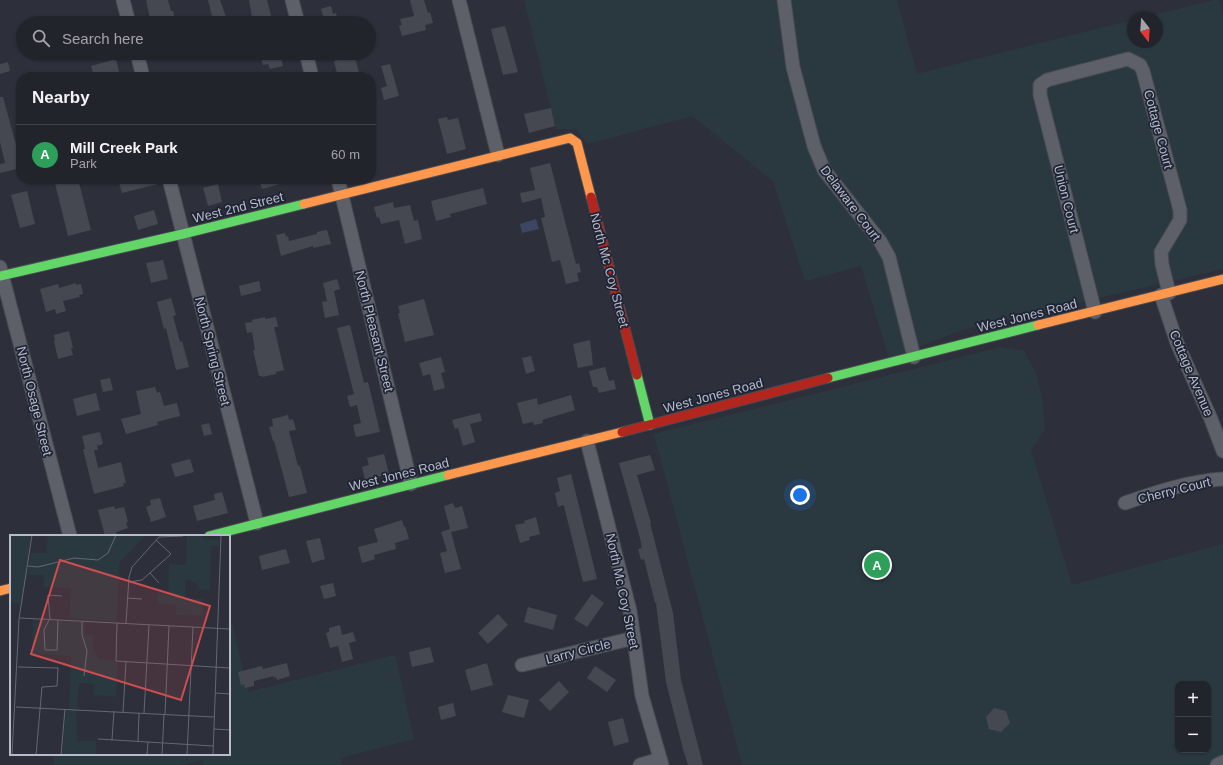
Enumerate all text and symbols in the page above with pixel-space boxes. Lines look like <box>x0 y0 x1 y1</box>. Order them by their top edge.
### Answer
north arrow <box>1127 12 1163 48</box>
search box <box>16 16 376 60</box>
icon: search <box>30 27 52 49</box>
text: Search here <box>62 30 144 47</box>
text: Nearby <box>32 88 90 107</box>
street label: Cottage Court <box>1141 88 1176 171</box>
text: Mill Creek Park <box>70 139 178 156</box>
text: A <box>40 147 50 162</box>
text: 60 m <box>331 147 360 162</box>
text: Park <box>70 156 97 171</box>
street label: Delaware Court <box>817 163 884 244</box>
street label: Union Court <box>1051 164 1082 235</box>
street label: West 2nd Street <box>191 189 285 226</box>
street label: North Mc Coy Street <box>587 211 632 329</box>
street label: North Pleasant Street <box>352 269 397 394</box>
street label: North Spring Street <box>192 295 233 407</box>
street label: West Jones Road <box>976 296 1079 335</box>
street label: Cottage Avenue <box>1167 328 1216 419</box>
street label: North Osage Street <box>14 345 55 458</box>
street label: West Jones Road <box>662 375 765 416</box>
street label: West Jones Road <box>348 455 451 494</box>
street label: Cherry Court <box>1136 474 1212 507</box>
your location <box>790 485 810 505</box>
street label: North Mc Coy Street <box>603 532 642 651</box>
inset map <box>10 535 230 755</box>
pin: A <box>864 550 890 580</box>
street label: Larry Circle <box>544 636 612 667</box>
map controls <box>1175 681 1211 753</box>
button: + <box>1175 681 1211 717</box>
button: − <box>1175 717 1211 753</box>

